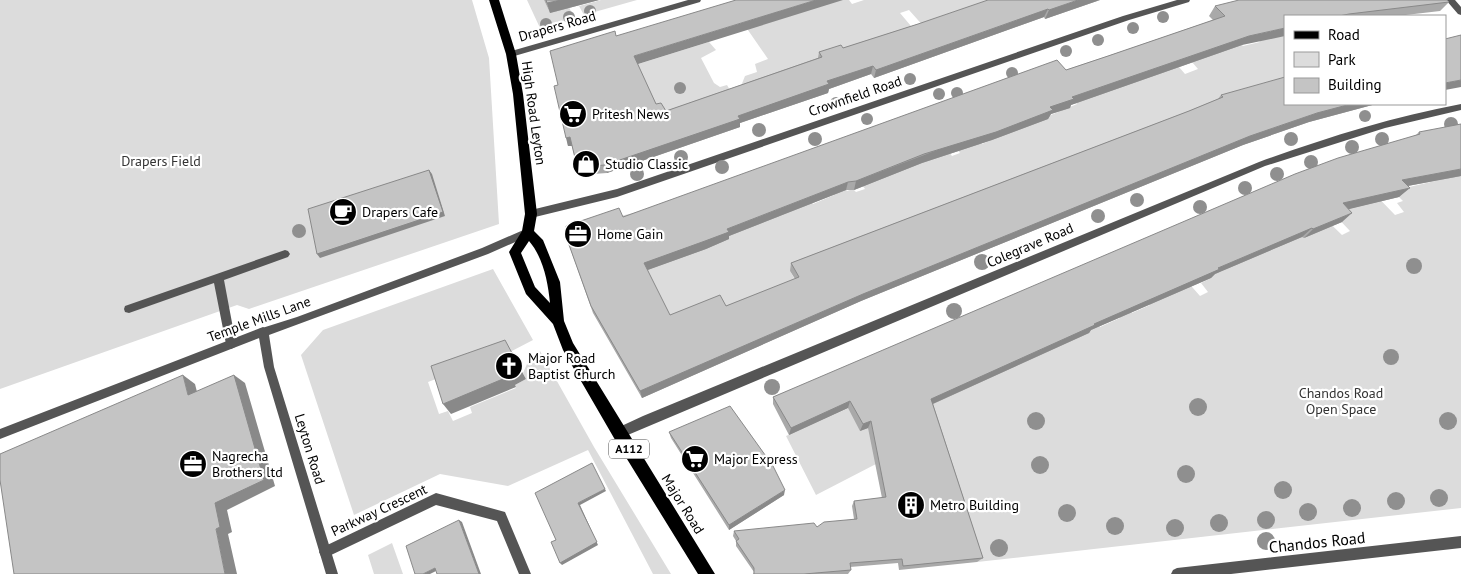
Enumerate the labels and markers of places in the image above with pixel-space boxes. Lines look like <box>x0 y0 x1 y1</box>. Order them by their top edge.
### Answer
supermarket icon: Pritesh News <box>558 99 588 129</box>
place label: Pritesh News <box>592 105 670 123</box>
shop icon: Studio Classic <box>571 149 601 179</box>
place label: Studio Classic <box>605 155 688 173</box>
cafe icon: Drapers Cafe <box>328 197 358 227</box>
place label: Drapers Cafe <box>362 203 438 221</box>
office icon: Home Gain <box>563 219 593 249</box>
place label: Home Gain <box>597 225 663 243</box>
place label: Major Road Baptist Church <box>528 349 616 383</box>
church icon: Major Road Baptist Church <box>494 351 524 381</box>
supermarket icon: Major Express <box>680 444 710 474</box>
place label: Nagrecha Brothers ltd <box>212 447 283 481</box>
office icon: Nagrecha Brothers ltd <box>178 449 208 479</box>
place label: Major Express <box>714 450 798 468</box>
building icon: Metro Building <box>896 490 926 520</box>
place label: Metro Building <box>930 496 1019 514</box>

